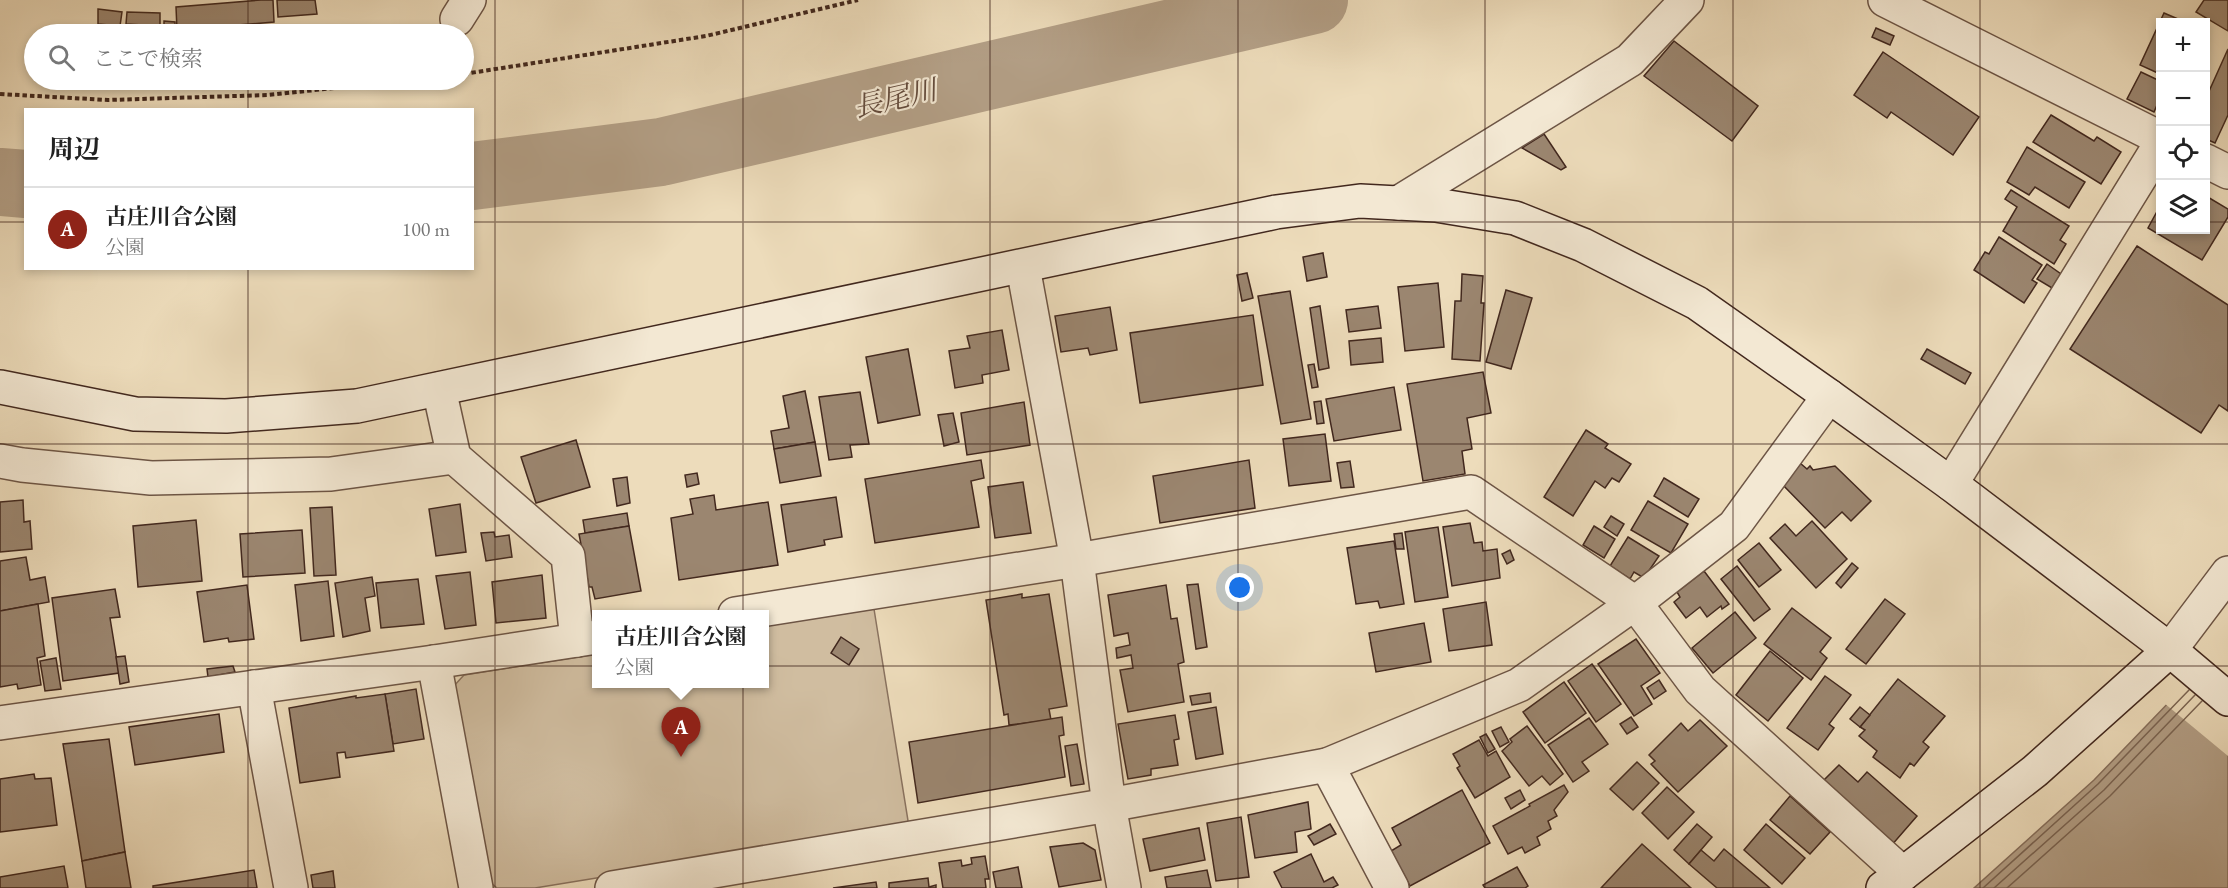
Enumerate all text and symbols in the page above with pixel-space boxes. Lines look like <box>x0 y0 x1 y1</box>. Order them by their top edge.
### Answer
map controls <box>2156 18 2210 234</box>
button: + <box>2156 18 2210 72</box>
search box <box>24 24 474 90</box>
icon: search <box>45 41 78 74</box>
text: ここで検索 <box>93 44 203 73</box>
water label: 長尾川 <box>850 70 943 125</box>
button: − <box>2156 72 2210 126</box>
button: locate <box>2156 126 2210 180</box>
text: 周辺 <box>48 132 100 166</box>
button: layers <box>2156 180 2210 234</box>
text: 古庄川合公園 <box>105 202 237 231</box>
text: A <box>60 216 75 242</box>
text: 100 m <box>402 216 450 242</box>
text: 公園 <box>105 234 145 260</box>
your location <box>1225 573 1254 602</box>
popup <box>592 610 769 688</box>
text: 古庄川合公園 <box>614 622 747 651</box>
text: 公園 <box>614 654 654 680</box>
pin: A <box>662 708 700 757</box>

